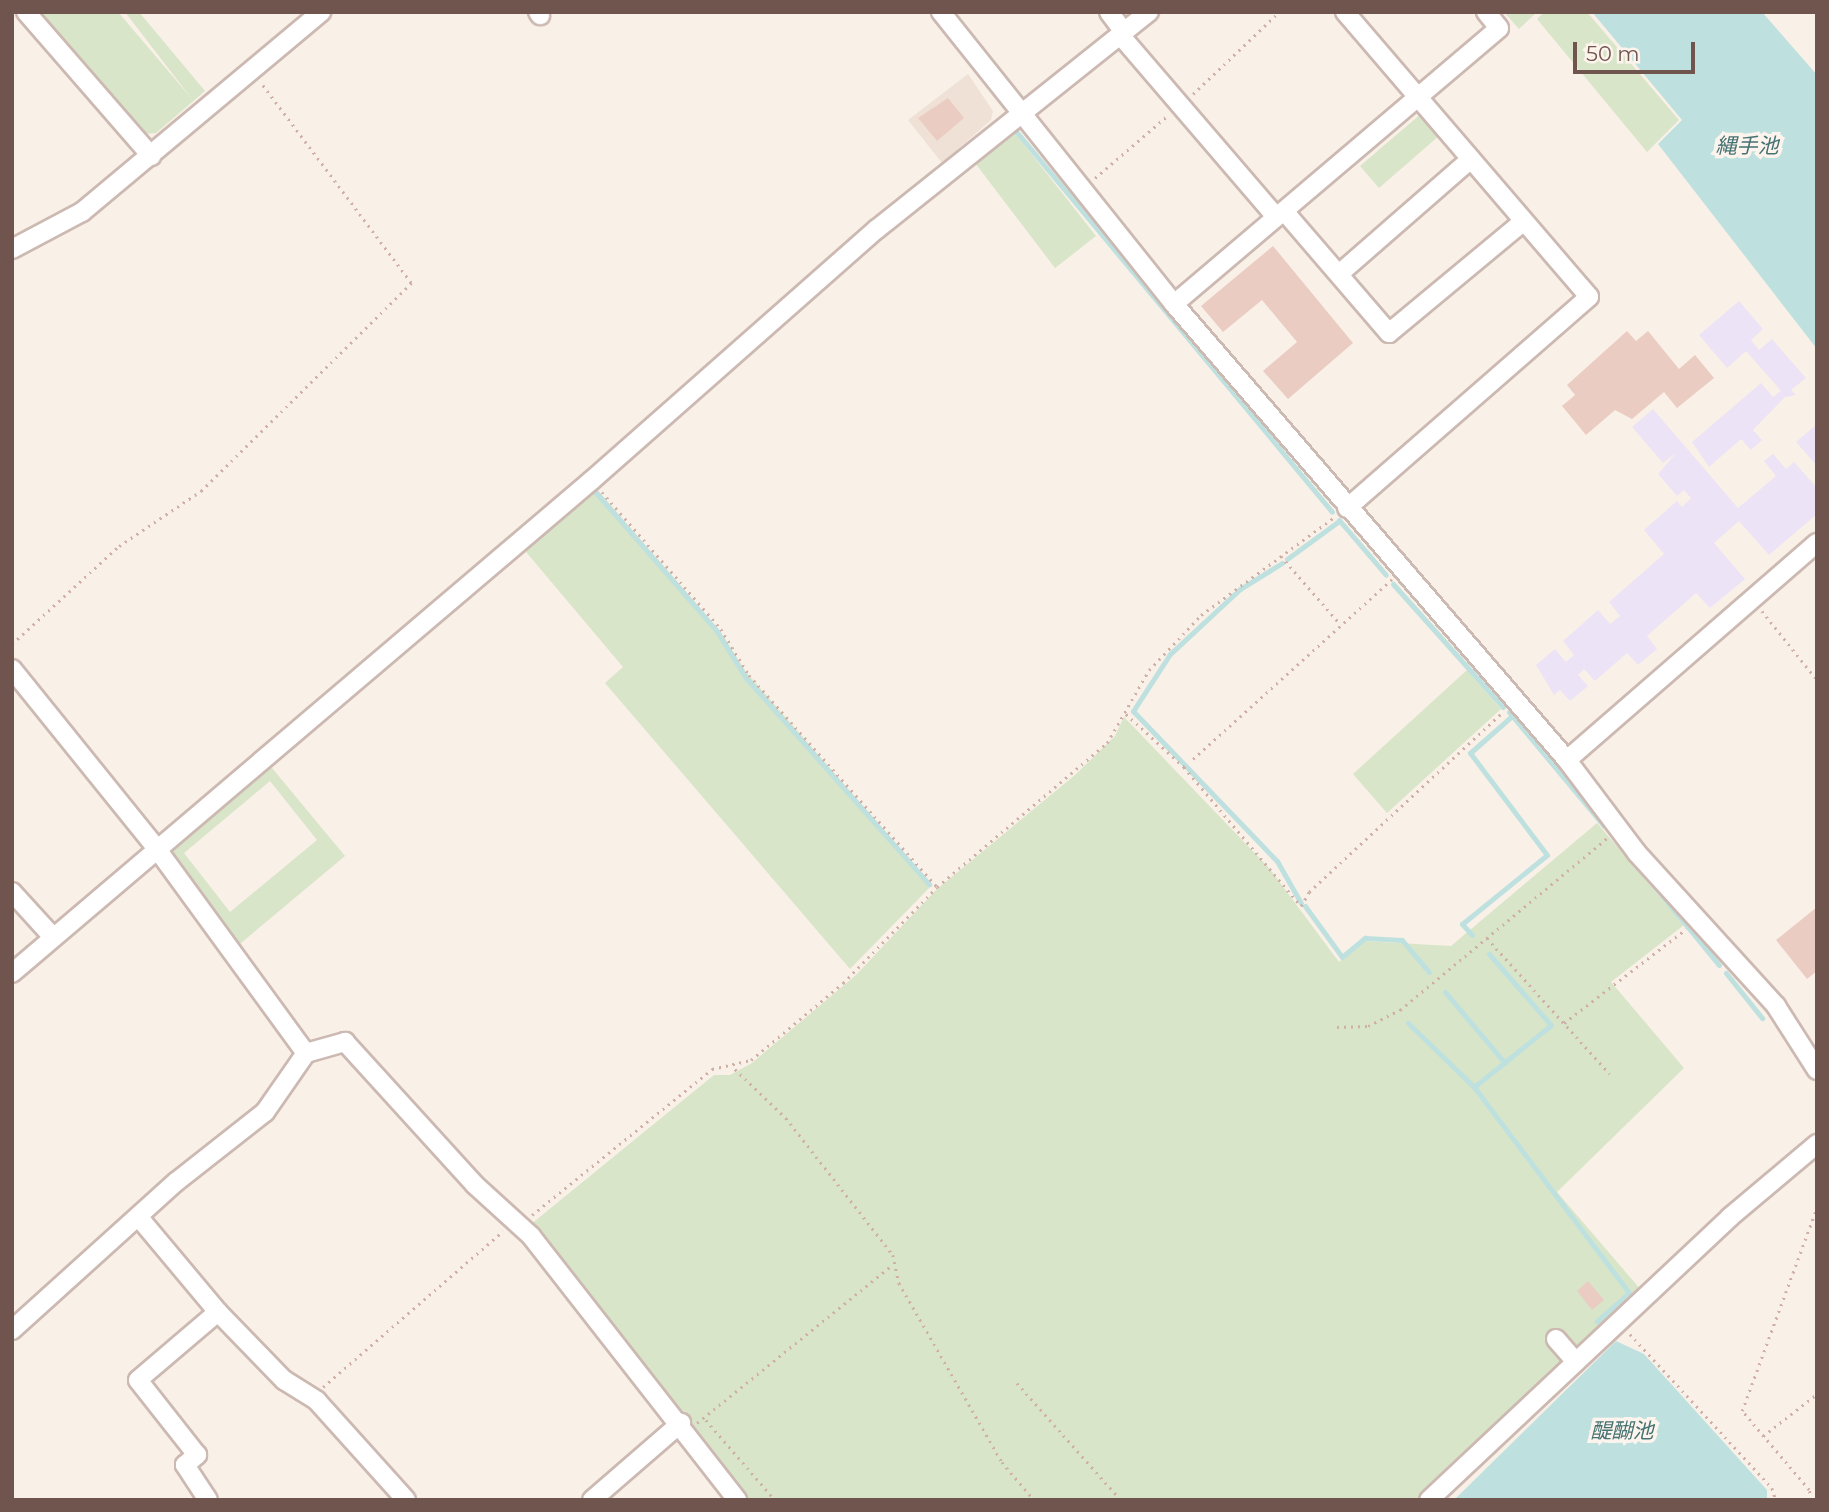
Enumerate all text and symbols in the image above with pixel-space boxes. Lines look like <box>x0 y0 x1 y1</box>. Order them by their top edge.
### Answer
scale bar <box>1577 28 1700 72</box>
text: 50 m <box>1586 41 1640 66</box>
water label: 縄手池 <box>1716 133 1778 159</box>
water label: 醍醐池 <box>1591 1418 1653 1444</box>

